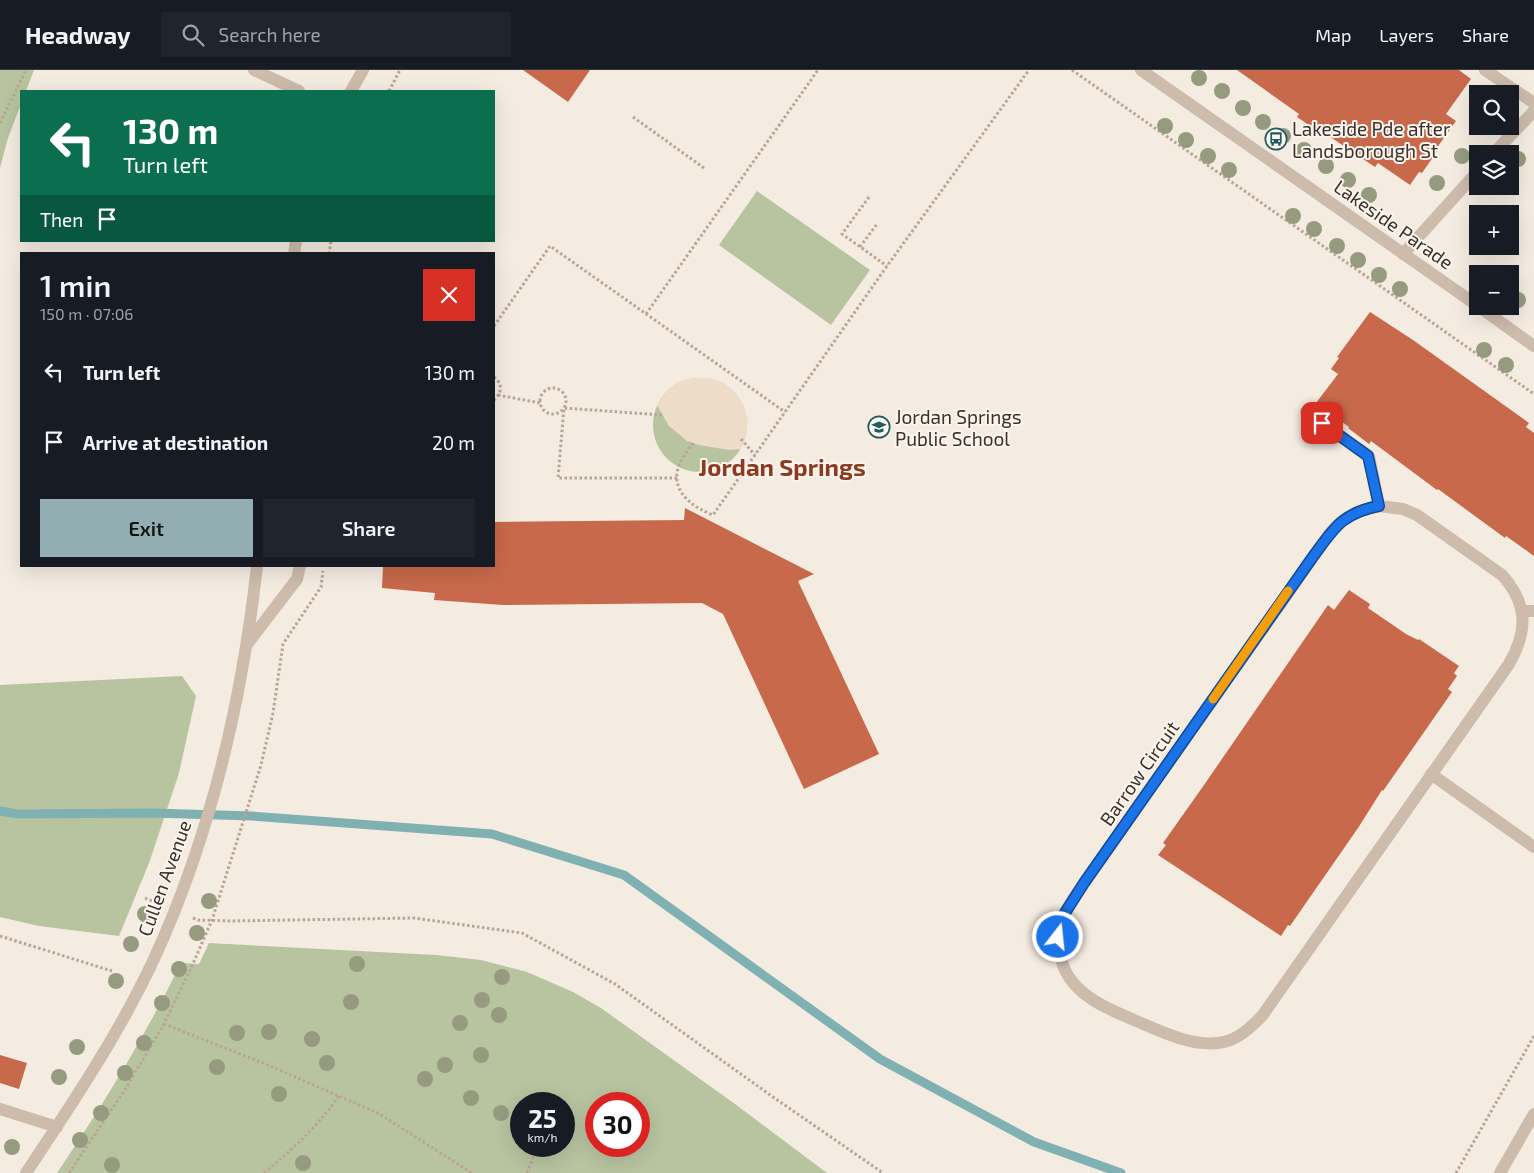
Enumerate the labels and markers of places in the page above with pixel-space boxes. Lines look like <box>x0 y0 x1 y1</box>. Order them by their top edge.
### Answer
place label: Lakeside Pde after Landsborough St <box>1292 117 1451 162</box>
bus stop icon: Lakeside Pde after Landsborough St <box>1264 127 1288 151</box>
pin <box>1301 402 1343 444</box>
place label: Jordan Springs Public School <box>895 405 1022 450</box>
school or university icon: Jordan Springs Public School <box>867 415 891 439</box>

